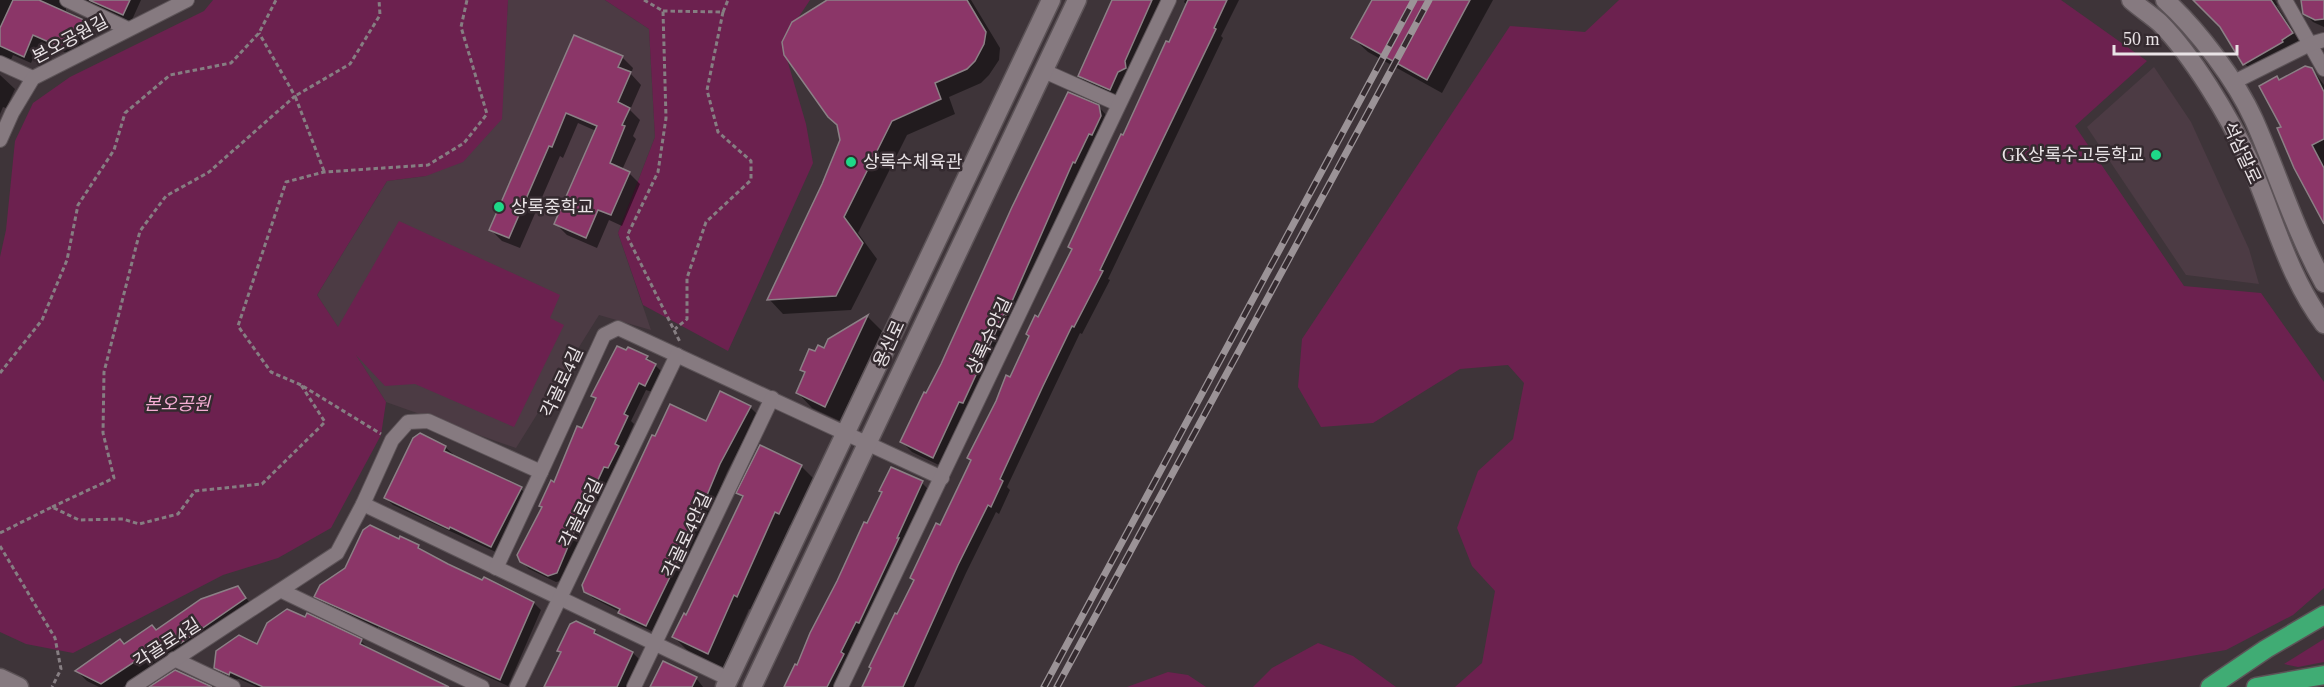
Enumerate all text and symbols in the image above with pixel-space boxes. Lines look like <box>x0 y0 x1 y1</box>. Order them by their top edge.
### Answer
street label: 본오공원길 <box>29 11 111 67</box>
scale bar <box>2114 18 2237 56</box>
text: 50 m <box>2123 29 2160 49</box>
street label: 석삼말로 <box>2219 119 2265 187</box>
place label: GK상록수고등학교 <box>2002 145 2144 165</box>
marker: GK상록수고등학교 <box>2149 148 2163 162</box>
place label: 상록수체육관 <box>863 152 963 172</box>
marker: 상록수체육관 <box>844 155 858 169</box>
place label: 상록중학교 <box>511 197 594 217</box>
marker: 상록중학교 <box>492 200 506 214</box>
street label: 상록수안길 <box>962 294 1016 378</box>
street label: 용신로 <box>869 317 909 371</box>
street label: 각골로4길 <box>537 344 587 420</box>
park label: 본오공원 <box>144 394 212 414</box>
street label: 각골로6길 <box>556 475 606 551</box>
street label: 각골로4안길 <box>659 489 715 581</box>
street label: 각골로4길 <box>130 614 204 672</box>

